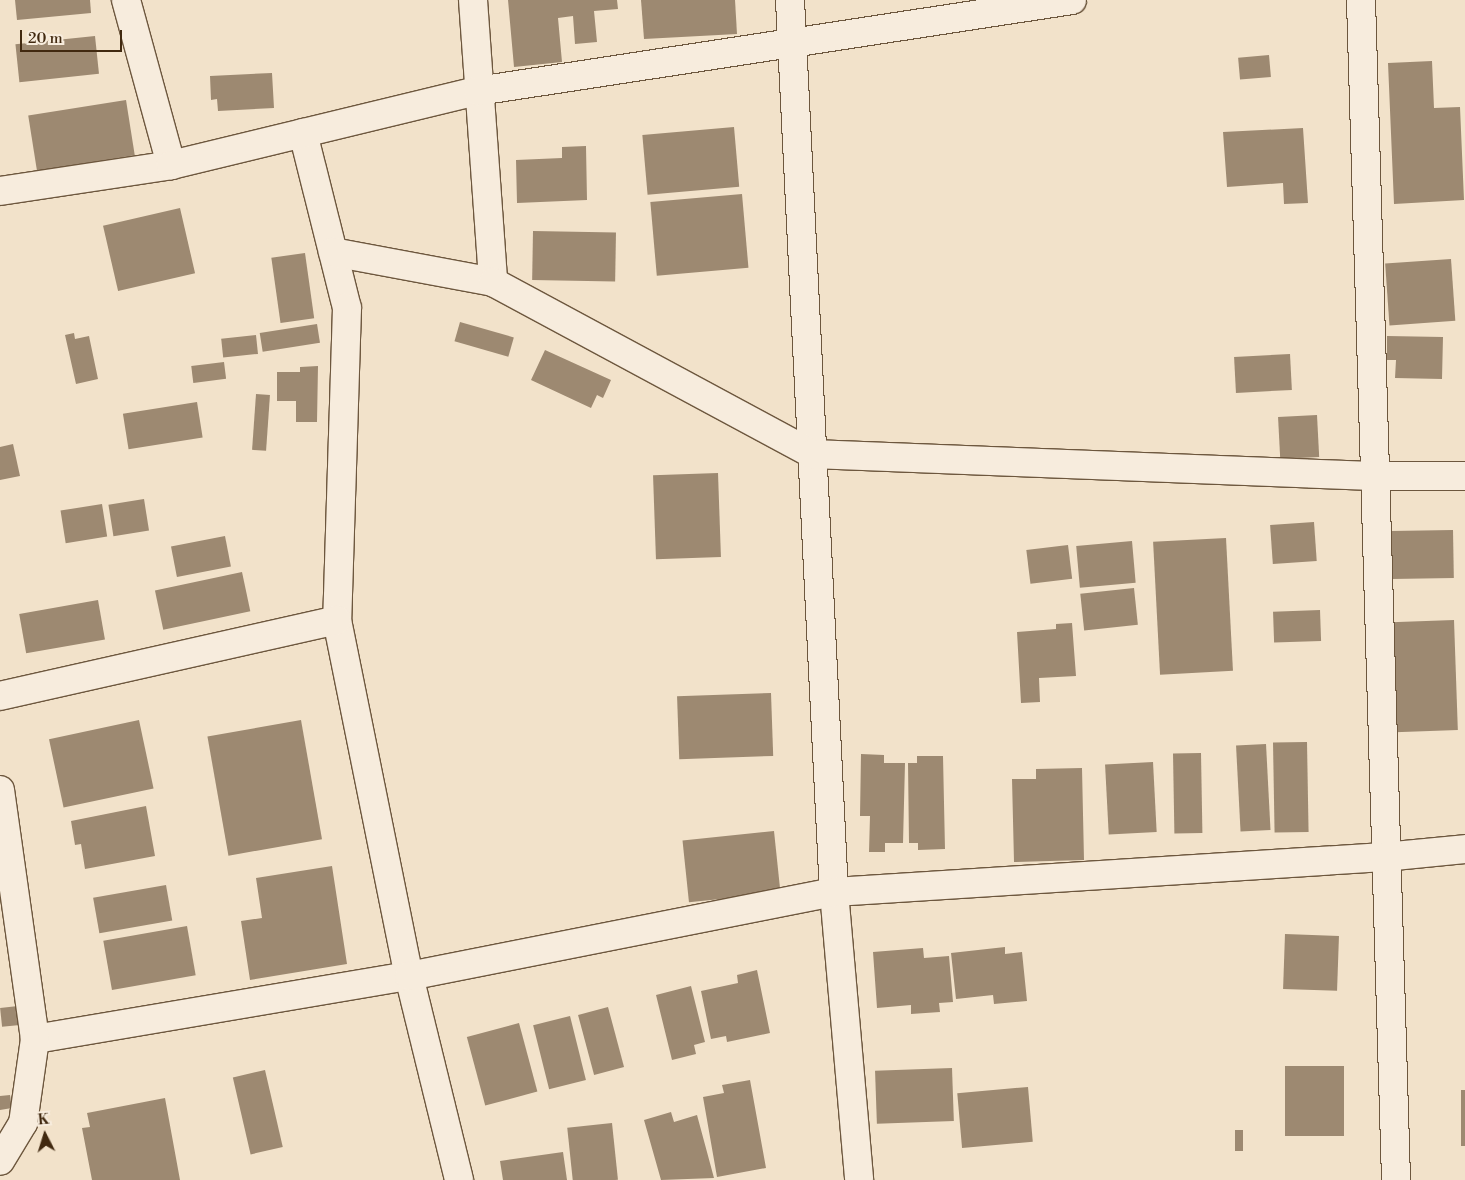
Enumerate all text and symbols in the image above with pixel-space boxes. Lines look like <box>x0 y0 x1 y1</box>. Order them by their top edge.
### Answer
scale bar <box>22 20 125 52</box>
text: 20 m <box>28 29 63 48</box>
north arrow <box>20 1110 70 1160</box>
text: K <box>37 1111 50 1130</box>

